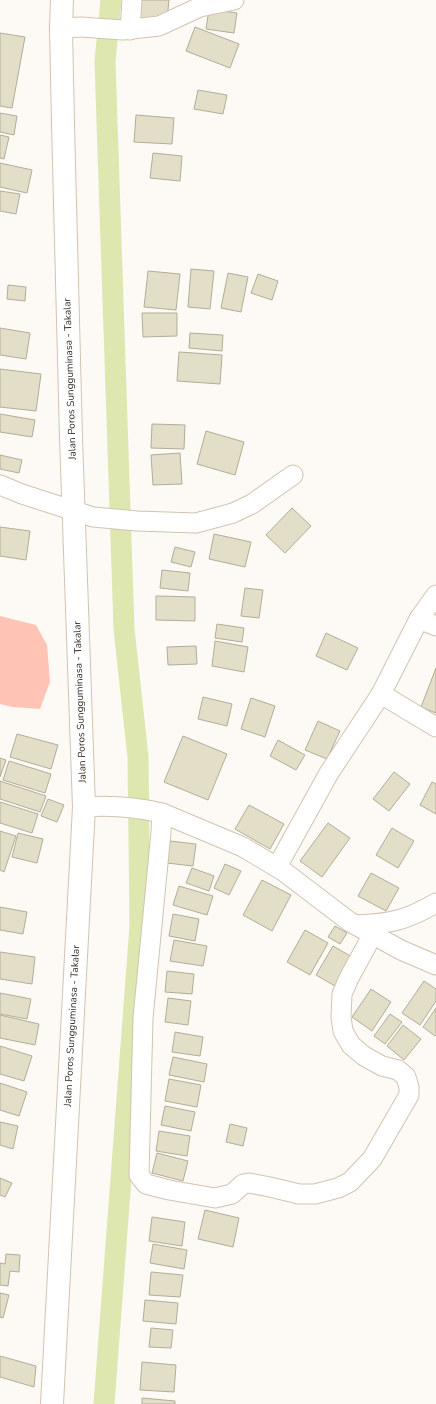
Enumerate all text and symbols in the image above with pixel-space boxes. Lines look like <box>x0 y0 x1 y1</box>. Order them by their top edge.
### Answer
street label: Jalan Poros Sungguminasa - Takalar <box>60 297 80 461</box>
street label: Jalan Poros Sungguminasa - Takalar <box>70 620 90 784</box>
street label: Jalan Poros Sungguminasa - Takalar <box>61 944 83 1108</box>

